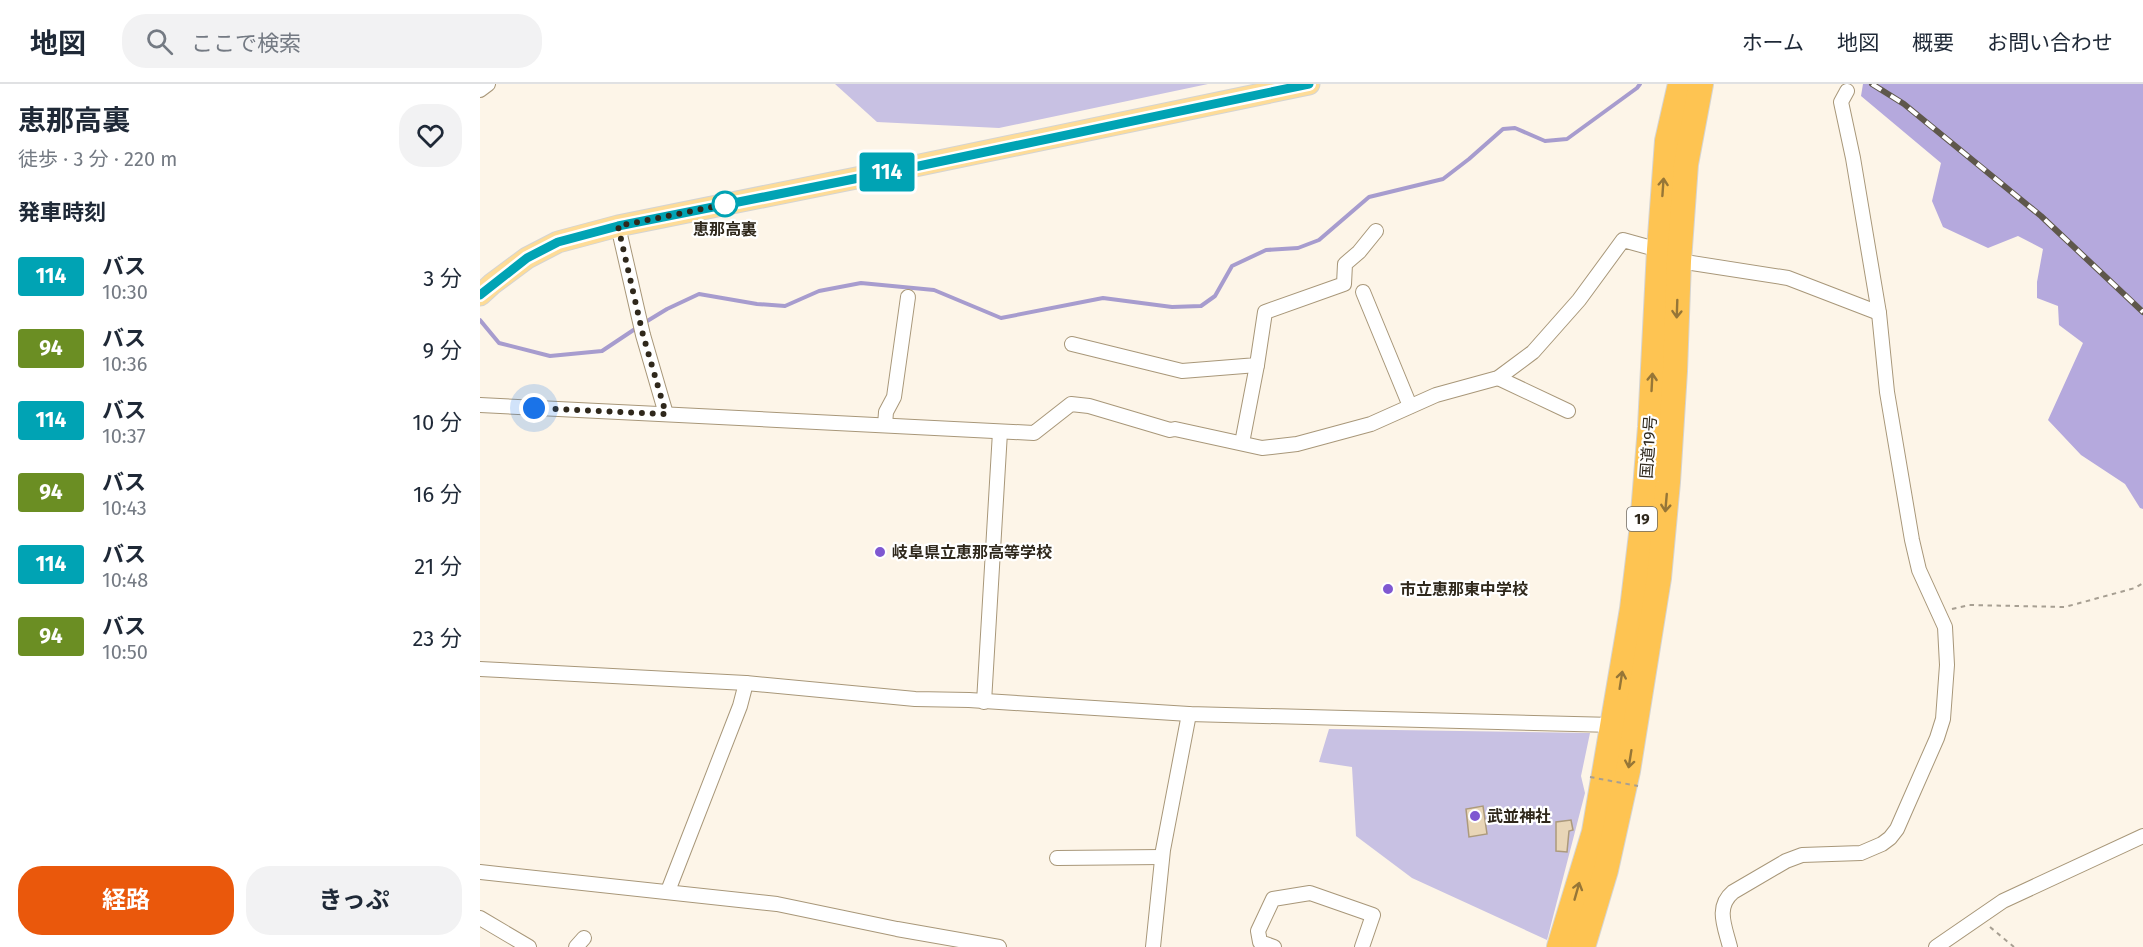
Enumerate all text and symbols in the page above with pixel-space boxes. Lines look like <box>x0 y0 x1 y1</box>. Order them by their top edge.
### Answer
search box <box>122 14 542 68</box>
icon: search <box>143 25 176 58</box>
text: 地図 <box>30 27 86 60</box>
text: ここで検索 <box>191 30 301 57</box>
text: ホーム <box>1742 30 1804 56</box>
text: 地図 <box>1837 30 1879 56</box>
text: 概要 <box>1912 30 1954 56</box>
text: お問い合わせ <box>1987 30 2113 56</box>
text: 恵那高裏 <box>18 104 130 137</box>
button: heart <box>399 104 462 167</box>
text: 徒歩 · 3 分 · 220 m <box>18 147 177 171</box>
line badge: 114 <box>852 152 922 191</box>
text: 114 <box>872 159 902 185</box>
one-way arrow <box>1658 178 1669 198</box>
marker: 恵那高裏 <box>712 191 738 217</box>
text: 発車時刻 <box>18 199 106 226</box>
place label: 恵那高裏 <box>693 220 757 239</box>
text: バス <box>102 253 146 280</box>
text: 114 <box>36 263 66 289</box>
text: 3 分 <box>423 265 462 292</box>
text: 10:30 <box>102 280 148 304</box>
one-way arrow <box>1672 298 1683 318</box>
text: バス <box>102 325 146 352</box>
text: 94 <box>39 335 63 361</box>
text: 9 分 <box>423 337 462 364</box>
text: 10:36 <box>102 352 147 376</box>
one-way arrow <box>1647 372 1658 392</box>
your location <box>519 393 549 423</box>
text: バス <box>102 397 146 424</box>
text: 114 <box>36 407 66 433</box>
text: 10 分 <box>412 409 462 436</box>
street label: 国道19号 <box>1637 415 1660 479</box>
text: 10:37 <box>102 424 146 448</box>
text: バス <box>102 469 146 496</box>
text: 94 <box>39 479 63 505</box>
text: 16 分 <box>413 481 462 508</box>
one-way arrow <box>1660 493 1671 513</box>
text: 10:43 <box>102 496 147 520</box>
road number: 19 <box>1627 507 1657 531</box>
text: バス <box>102 541 146 568</box>
place label: 岐阜県立恵那高等学校 <box>892 543 1052 562</box>
marker: 岐阜県立恵那高等学校 <box>873 545 887 559</box>
text: 114 <box>36 551 66 577</box>
text: 21 分 <box>414 553 462 580</box>
text: 10:48 <box>102 568 148 592</box>
place label: 市立恵那東中学校 <box>1400 580 1528 599</box>
marker: 市立恵那東中学校 <box>1381 582 1395 596</box>
text: バス <box>102 613 146 640</box>
text: 94 <box>39 623 63 649</box>
text: 23 分 <box>412 625 462 652</box>
text: 10:50 <box>102 640 148 664</box>
one-way arrow <box>1616 671 1627 690</box>
one-way arrow <box>1624 748 1635 768</box>
place label: 武並神社 <box>1487 807 1551 826</box>
marker: 武並神社 <box>1468 809 1482 823</box>
button: 経路 <box>18 866 234 935</box>
button: きっぷ <box>246 866 462 935</box>
one-way arrow <box>1571 882 1583 901</box>

